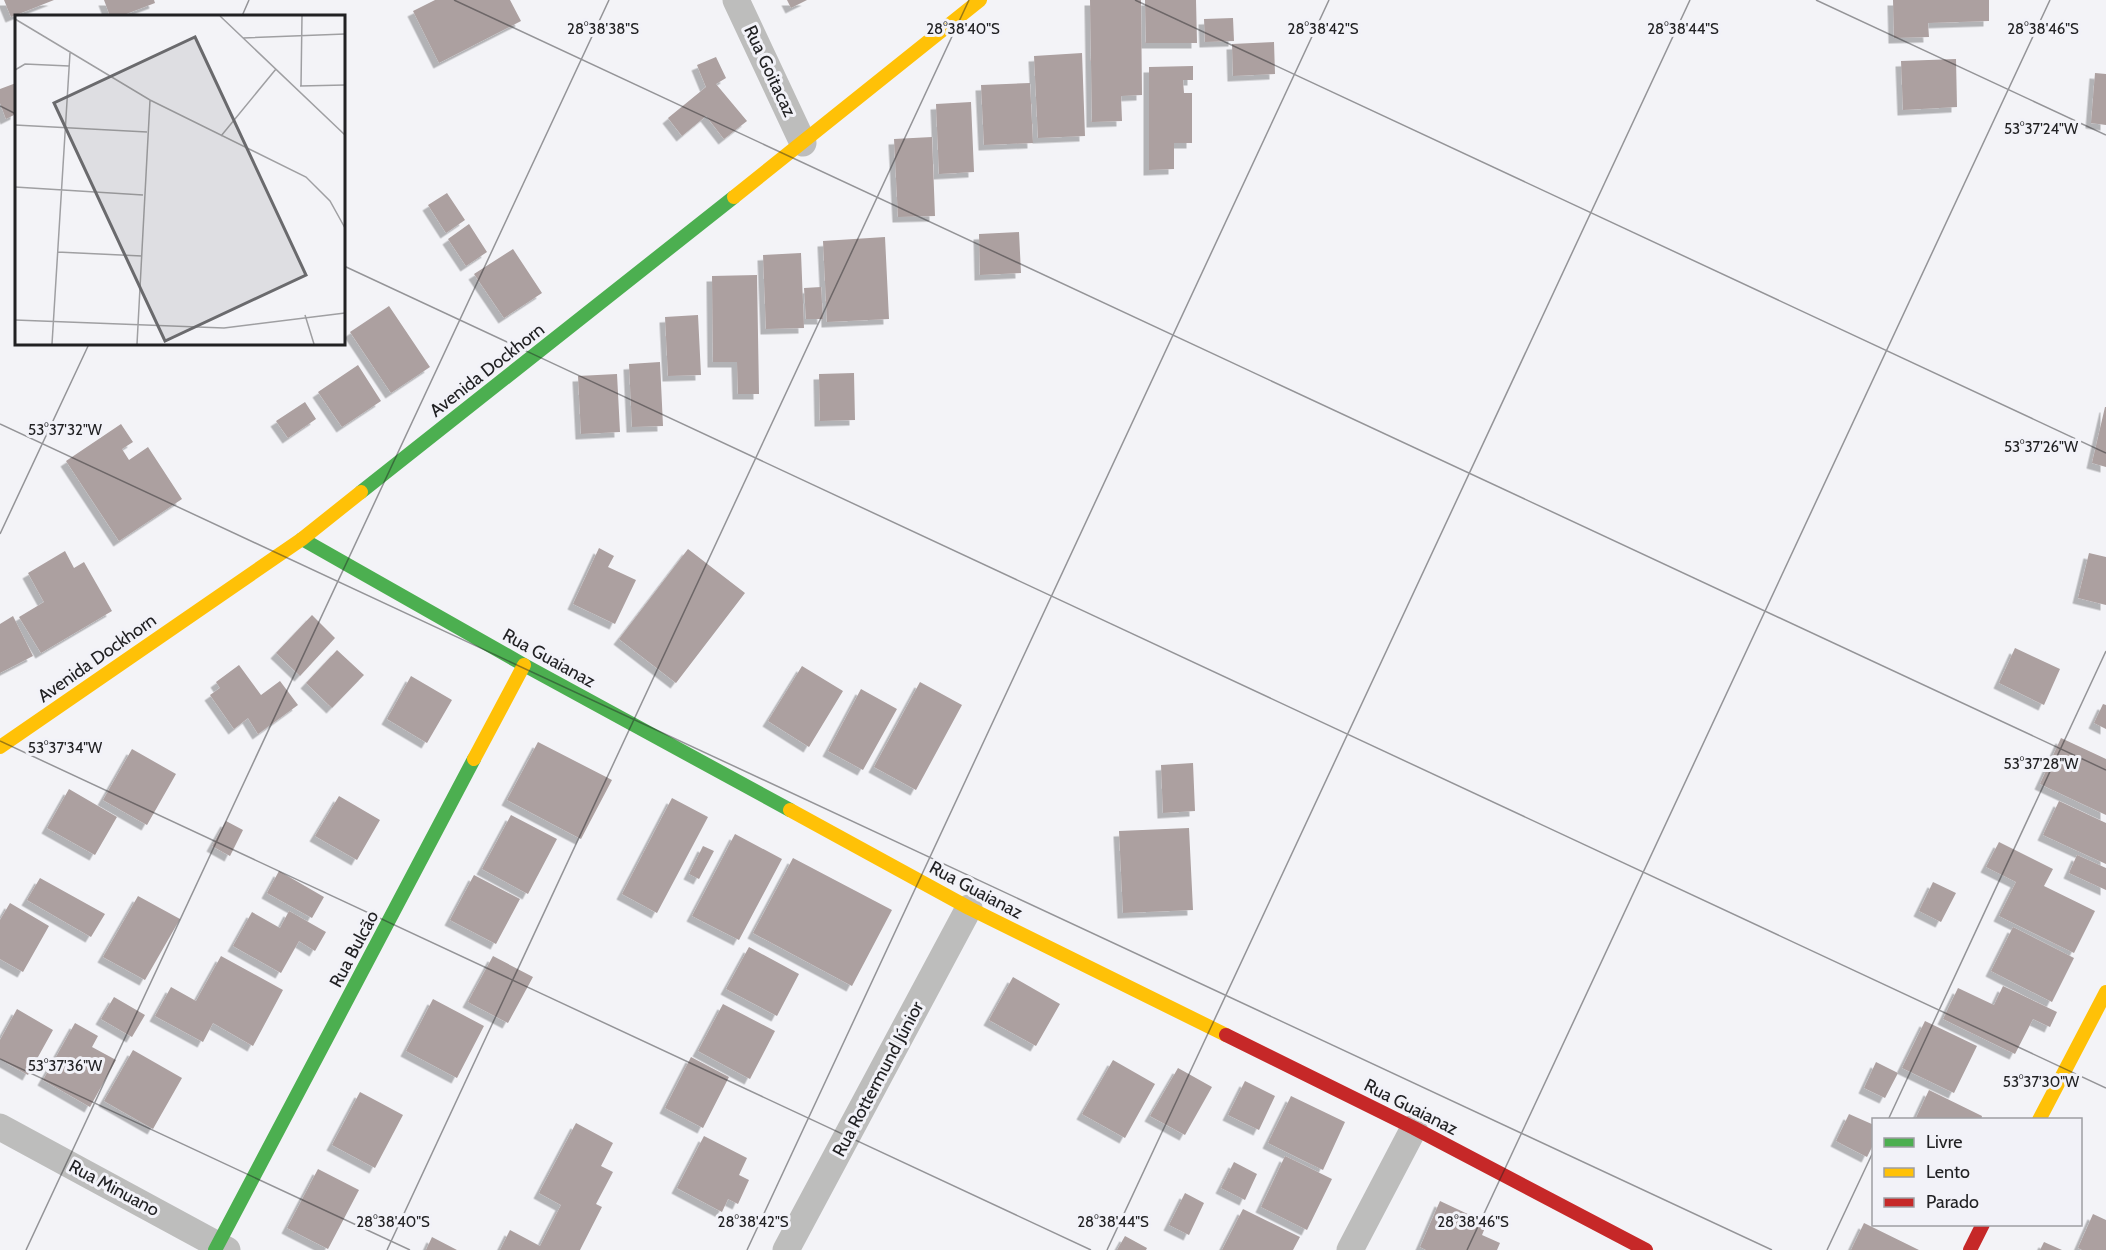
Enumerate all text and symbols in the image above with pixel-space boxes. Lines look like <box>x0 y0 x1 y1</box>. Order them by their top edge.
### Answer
inset map <box>15 15 345 345</box>
text: 28°38'38"S <box>567 20 639 38</box>
text: 28°38'40"S <box>926 20 1000 38</box>
text: 28°38'42"S <box>1288 20 1359 38</box>
text: 28°38'44"S <box>1647 20 1719 38</box>
text: 28°38'46"S <box>2007 20 2079 38</box>
street label: Rua Goitacaz <box>739 22 801 121</box>
text: 53°37'24"W <box>2004 120 2079 138</box>
street label: Avenida Dockhorn <box>425 318 549 422</box>
text: 53°37'32"W <box>28 421 103 439</box>
text: 53°37'26"W <box>2004 438 2079 456</box>
street label: Avenida Dockhorn <box>34 609 160 707</box>
street label: Rua Guaianaz <box>499 624 600 693</box>
text: 53°37'34"W <box>28 739 103 757</box>
text: 53°37'28"W <box>2004 755 2079 773</box>
street label: Rua Guaianaz <box>926 856 1027 924</box>
street label: Rua Bulcão <box>325 907 383 991</box>
street label: Rua Rottermund Júnior <box>828 997 928 1160</box>
text: 53°37'36"W <box>28 1057 103 1075</box>
text: 53°37'30"W <box>2003 1073 2080 1091</box>
street label: Rua Guaianaz <box>1360 1074 1462 1140</box>
legend <box>1872 1118 2082 1226</box>
text: Livre <box>1926 1131 1962 1153</box>
street label: Rua Minuano <box>65 1155 163 1221</box>
text: Lento <box>1926 1161 1970 1183</box>
text: Parado <box>1926 1191 1979 1213</box>
text: 28°38'40"S <box>356 1213 430 1231</box>
text: 28°38'42"S <box>718 1213 789 1231</box>
text: 28°38'44"S <box>1077 1213 1149 1231</box>
text: 28°38'46"S <box>1437 1213 1509 1231</box>

